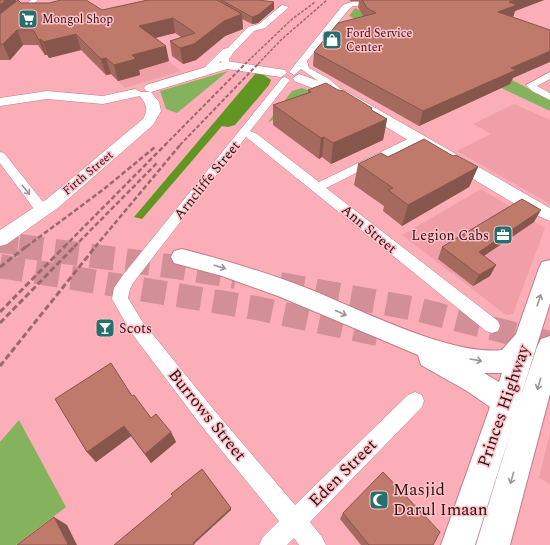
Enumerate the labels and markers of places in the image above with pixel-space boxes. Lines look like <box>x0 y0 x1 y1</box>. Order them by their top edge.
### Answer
supermarket icon: Mongol Shop <box>17 8 39 30</box>
place label: Mongol Shop <box>42 10 113 29</box>
place label: Ford Service Center <box>346 24 412 57</box>
shop icon: Ford Service Center <box>321 29 343 51</box>
office icon: Legion Cabs <box>492 224 514 246</box>
place label: Legion Cabs <box>411 225 489 246</box>
bar icon: Scots <box>94 317 116 339</box>
place label: Scots <box>119 318 152 339</box>
place label: Masjid Darul Imaan <box>393 477 488 523</box>
mosque icon: Masjid Darul Imaan <box>368 489 390 511</box>

